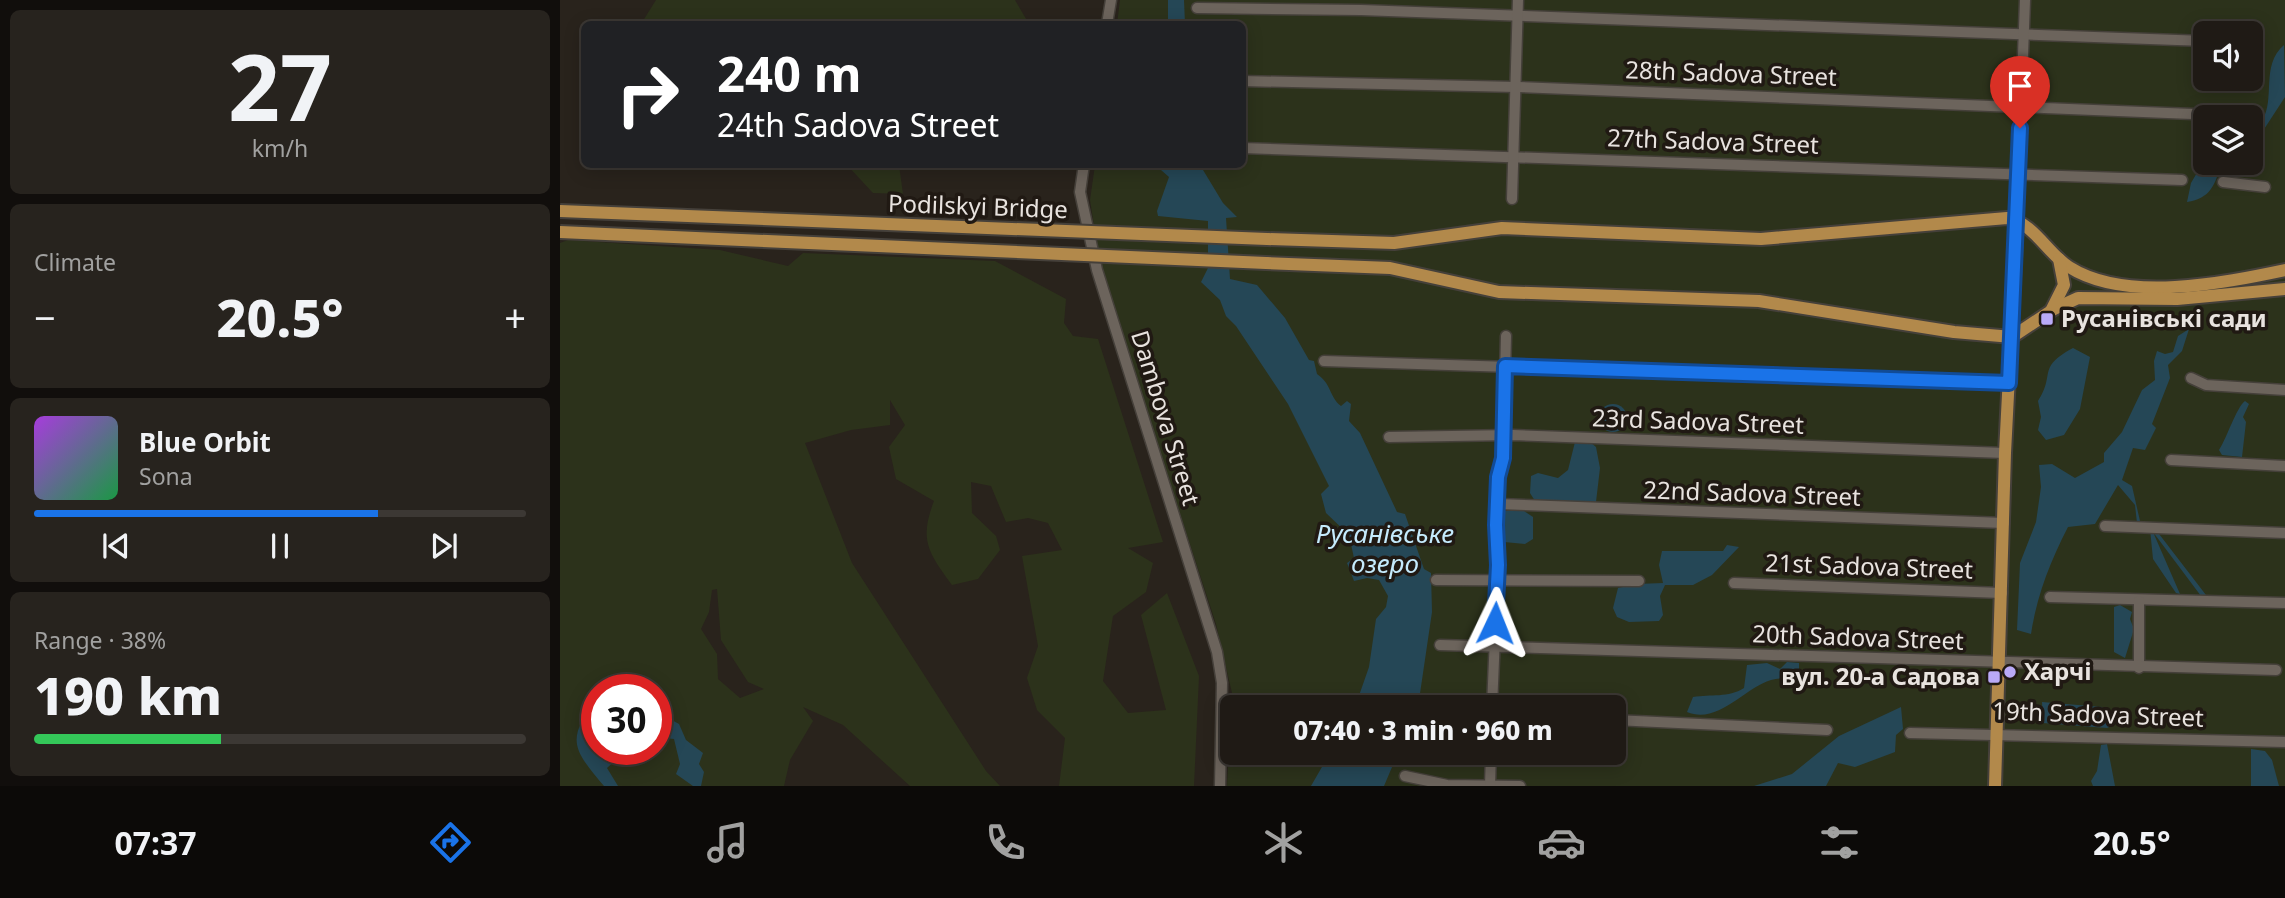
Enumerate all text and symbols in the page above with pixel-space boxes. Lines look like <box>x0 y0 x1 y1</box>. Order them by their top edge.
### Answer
map controls <box>2193 21 2263 175</box>
button: sound <box>2193 21 2263 91</box>
text: 27 <box>228 24 332 148</box>
text: 240 m <box>717 40 862 106</box>
icon: right <box>602 49 693 140</box>
street label: 28th Sadova Street <box>1625 52 1838 93</box>
pin <box>1990 56 2050 128</box>
icon: arrive <box>2001 67 2039 105</box>
text: 24th Sadova Street <box>717 103 999 146</box>
button: layers <box>2193 105 2263 175</box>
street label: 27th Sadova Street <box>1607 120 1820 161</box>
text: km/h <box>252 132 308 164</box>
street label: Podilskyi Bridge <box>888 186 1069 225</box>
text: Climate <box>34 246 116 278</box>
text: 20.5° <box>217 281 343 352</box>
text: − <box>34 291 56 343</box>
text: + <box>504 291 526 343</box>
place label: Русанівські сади <box>2061 301 2267 334</box>
marker: Русанівські сади <box>2039 311 2055 327</box>
street label: Dambova Street <box>1124 326 1209 509</box>
street label: 23rd Sadova Street <box>1591 400 1805 441</box>
text: Blue Orbit <box>139 424 271 460</box>
text: Sona <box>139 460 193 492</box>
street label: 22nd Sadova Street <box>1643 472 1862 513</box>
water label: Русанівське озеро <box>1316 515 1454 581</box>
icon: previous <box>97 527 135 565</box>
icon: pause <box>261 527 299 565</box>
icon: next <box>425 527 463 565</box>
street label: 21st Sadova Street <box>1764 545 1974 586</box>
position arrow <box>1458 586 1532 660</box>
street label: 20th Sadova Street <box>1752 616 1965 657</box>
text: Range · 38% <box>34 624 166 656</box>
place label: Харчі <box>2024 654 2092 687</box>
text: 190 km <box>34 659 222 730</box>
place label: вул. 20-а Садова <box>1781 659 1980 692</box>
marker: Харчі <box>2002 664 2018 680</box>
marker: вул. 20-а Садова <box>1986 669 2002 685</box>
speed limit sign: 30 <box>581 674 672 765</box>
street label: 19th Sadova Street <box>1992 693 2205 734</box>
text: 07:40 · 3 min · 960 m <box>1293 712 1553 748</box>
icon: directions <box>426 818 475 867</box>
icon: music <box>703 818 752 867</box>
icon: phone <box>981 818 1030 867</box>
icon: climate <box>1259 818 1308 867</box>
icon: car <box>1537 818 1586 867</box>
icon: filters <box>1815 818 1864 867</box>
text: 07:37 <box>114 821 197 864</box>
text: 20.5° <box>2093 821 2171 864</box>

